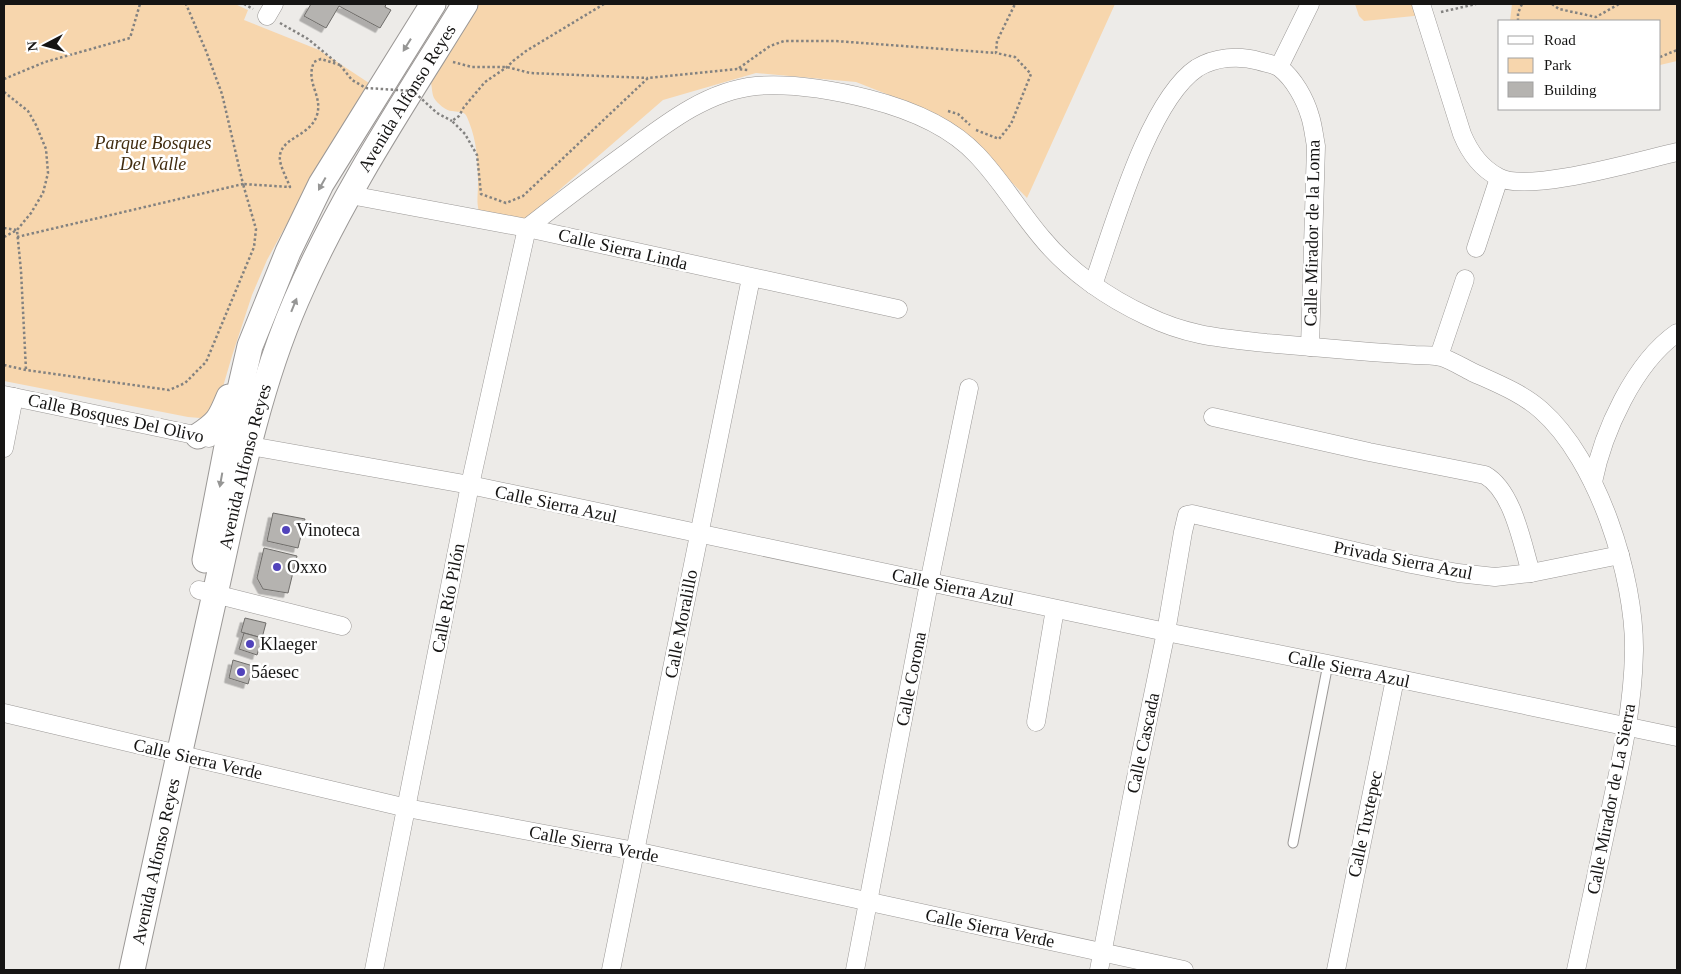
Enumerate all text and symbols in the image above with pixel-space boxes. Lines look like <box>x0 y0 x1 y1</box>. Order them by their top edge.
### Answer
north arrow <box>20 20 70 70</box>
legend <box>1498 20 1661 110</box>
street label: Avenida Alfonso Reyes <box>354 21 460 176</box>
text: Road <box>1544 32 1576 48</box>
one-way arrow <box>402 39 412 52</box>
text: N <box>25 40 41 52</box>
text: Park <box>1544 57 1572 73</box>
text: Building <box>1544 82 1597 98</box>
park label: Parque Bosques Del Valle <box>94 133 211 174</box>
street label: Calle Mirador de la Loma <box>1300 139 1324 327</box>
one-way arrow <box>318 176 326 191</box>
street label: Calle Sierra Linda <box>556 224 690 274</box>
one-way arrow <box>291 298 299 312</box>
street label: Avenida Alfonso Reyes <box>215 381 275 551</box>
street label: Calle Bosques Del Olivo <box>26 390 206 446</box>
one-way arrow <box>216 472 224 488</box>
street label: Calle Sierra Azul <box>493 481 619 527</box>
place label: Vinoteca <box>296 520 360 540</box>
marker: Vinoteca <box>280 524 292 536</box>
street label: Privada Sierra Azul <box>1332 537 1474 583</box>
street label: Calle Río Pilón <box>428 542 468 654</box>
place label: Oxxo <box>287 557 327 577</box>
marker: Oxxo <box>271 561 283 573</box>
street label: Calle Sierra Azul <box>890 564 1016 610</box>
street label: Calle Moralillo <box>661 568 701 680</box>
street label: Calle Corona <box>892 630 930 728</box>
place label: Klaeger <box>260 634 317 654</box>
marker: Klaeger <box>244 638 256 650</box>
street label: Calle Sierra Azul <box>1286 646 1412 692</box>
place label: 5áesec <box>251 662 299 682</box>
marker: 5áesec <box>235 666 247 678</box>
street label: Calle Cascada <box>1123 691 1163 795</box>
street label: Calle Mirador de La Sierra <box>1583 702 1639 896</box>
street label: Calle Sierra Verde <box>132 734 264 784</box>
street label: Calle Tuxtepec <box>1344 769 1386 879</box>
street label: Avenida Alfonso Reyes <box>128 777 184 947</box>
street label: Calle Sierra Verde <box>527 822 661 866</box>
street label: Calle Sierra Verde <box>924 905 1056 951</box>

